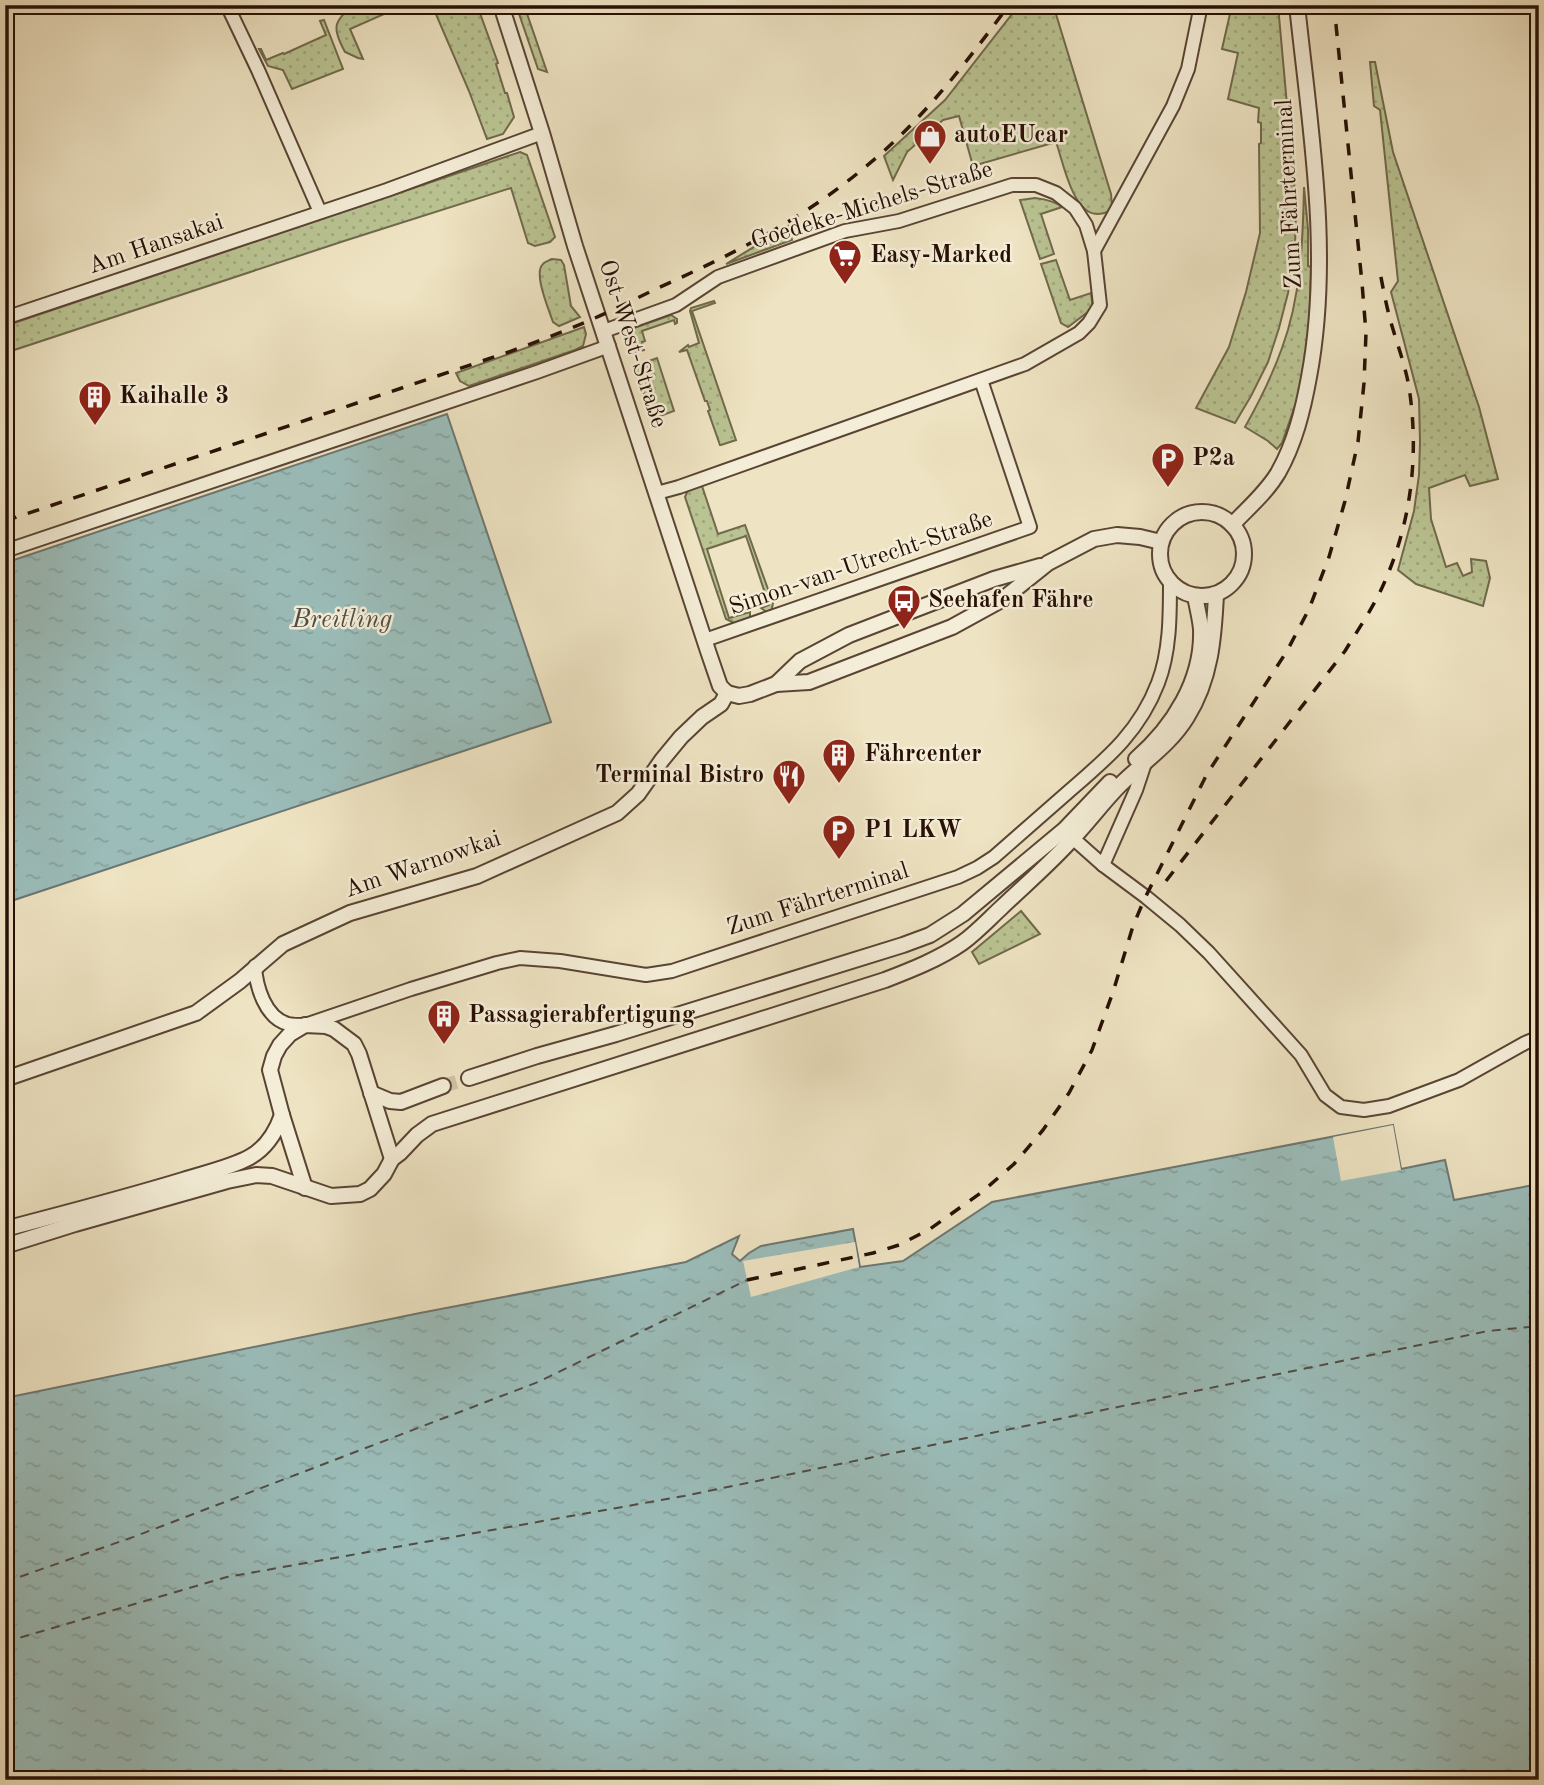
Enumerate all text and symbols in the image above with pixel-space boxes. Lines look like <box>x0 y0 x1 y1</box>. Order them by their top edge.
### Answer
street label: Zum Fährterminal <box>1273 98 1307 290</box>
shop icon: autoEUcar <box>911 117 949 166</box>
place label: autoEUcar <box>954 124 1068 148</box>
street label: Goedeke-Michels-Straße <box>748 158 996 254</box>
street label: Am Hansakai <box>85 211 227 279</box>
supermarket icon: Easy-Marked <box>826 237 864 286</box>
place label: Easy-Marked <box>870 244 1012 268</box>
street label: Ost-West-Straße <box>594 257 670 431</box>
building icon: Kaihalle 3 <box>76 378 114 427</box>
place label: Kaihalle 3 <box>119 385 229 409</box>
parking icon: P2a <box>1149 440 1187 489</box>
place label: P2a <box>1192 447 1235 471</box>
street label: Simon-van-Utrecht-Straße <box>726 508 996 620</box>
bus stop icon: Seehafen Fähre <box>885 582 923 631</box>
place label: Seehafen Fähre <box>928 589 1094 613</box>
water label: Breitling <box>291 607 392 633</box>
building icon: Fährcenter <box>820 736 858 785</box>
place label: Fährcenter <box>864 743 982 767</box>
restaurant icon: Terminal Bistro <box>770 757 808 806</box>
place label: Terminal Bistro <box>595 764 764 788</box>
parking icon: P1 LKW <box>820 812 858 861</box>
place label: P1 LKW <box>864 819 962 843</box>
street label: Am Warnowkai <box>342 827 504 903</box>
street label: Zum Fährterminal <box>724 859 912 941</box>
building icon: Passagierabfertigung <box>425 997 463 1046</box>
place label: Passagierabfertigung <box>468 1004 696 1028</box>

